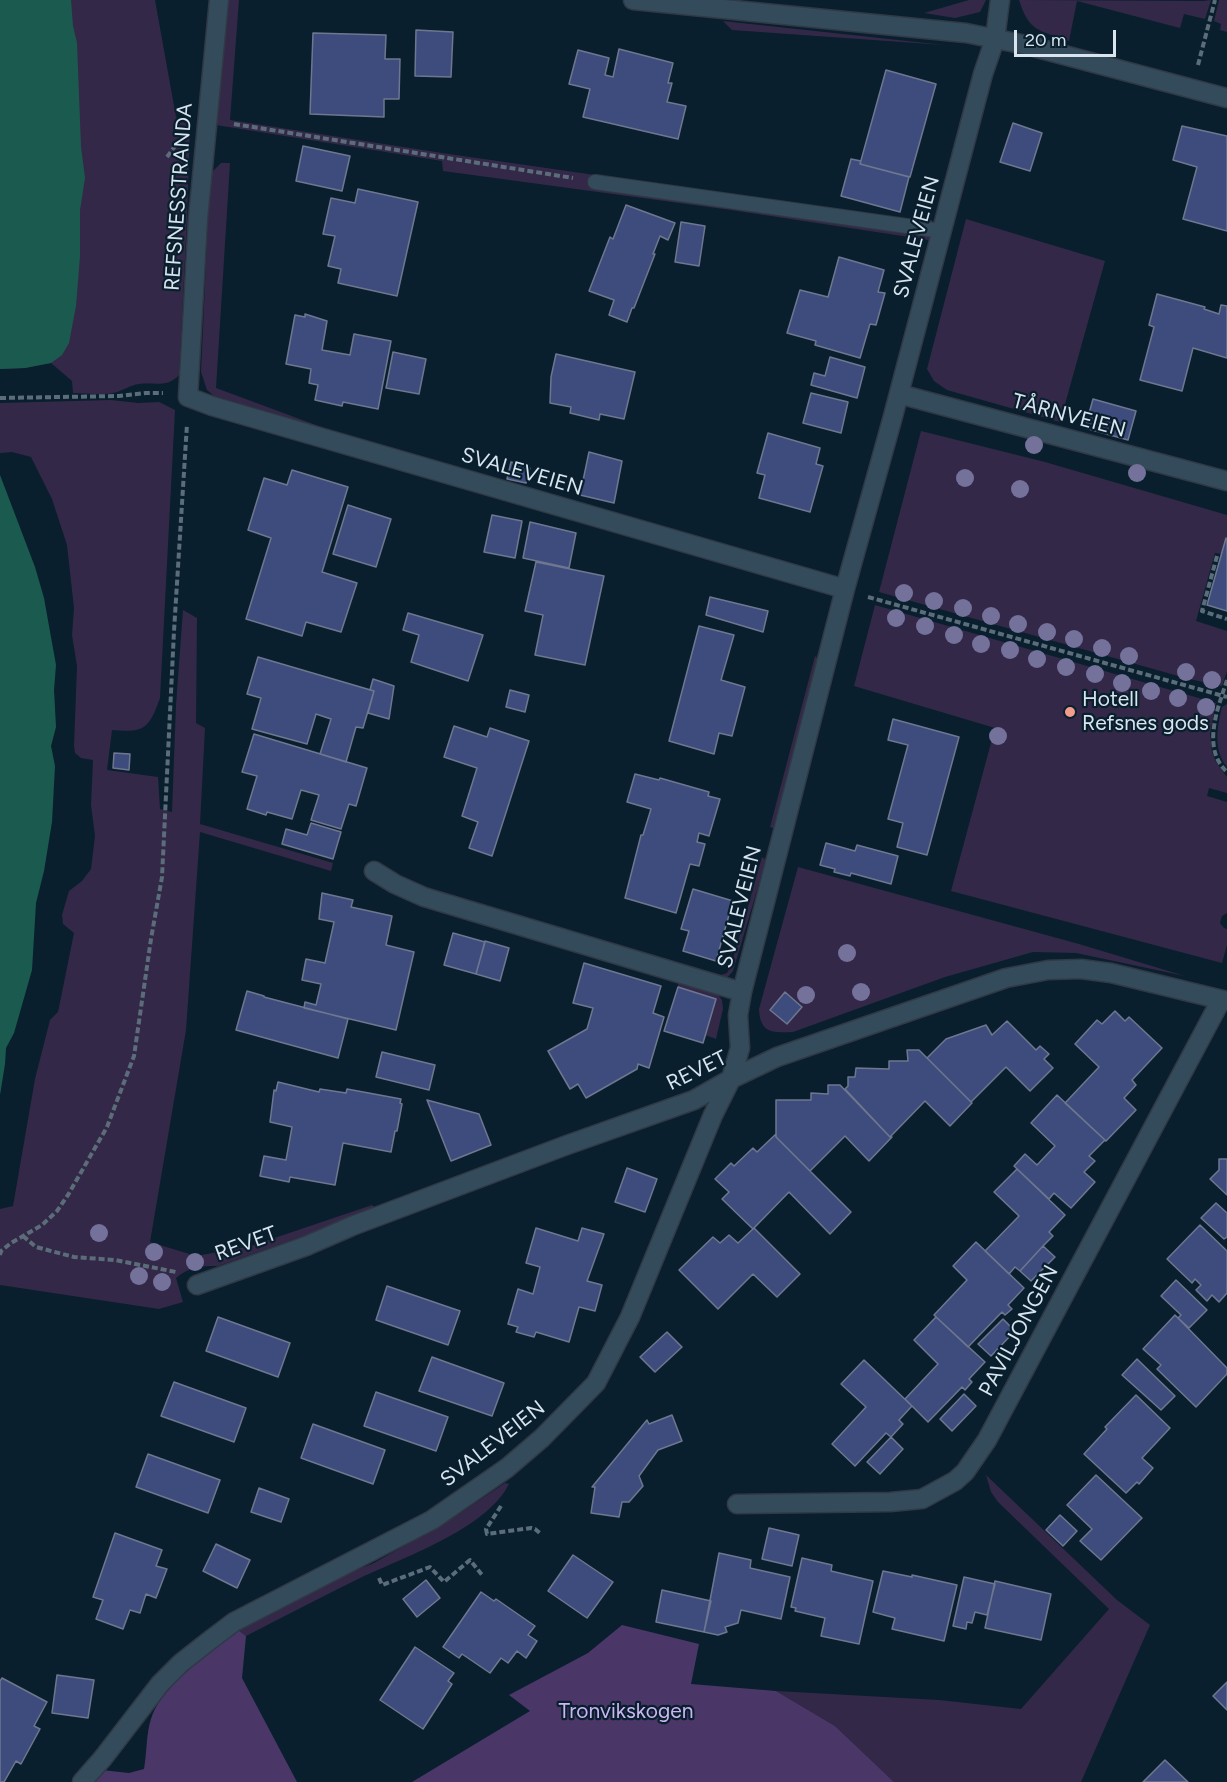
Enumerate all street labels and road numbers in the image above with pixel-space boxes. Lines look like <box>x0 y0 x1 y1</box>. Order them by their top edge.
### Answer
street label: REFSNESSTRANDA <box>160 102 198 292</box>
street label: SVALEVEIEN <box>889 173 945 301</box>
street label: TÅRNVEIEN <box>1009 389 1129 443</box>
street label: SVALEVEIEN <box>458 443 586 501</box>
street label: SVALEVEIEN <box>713 843 767 971</box>
street label: REVET <box>663 1046 731 1096</box>
street label: REVET <box>212 1221 280 1267</box>
street label: PAVILJONGEN <box>974 1261 1064 1401</box>
street label: SVALEVEIEN <box>436 1395 550 1493</box>

